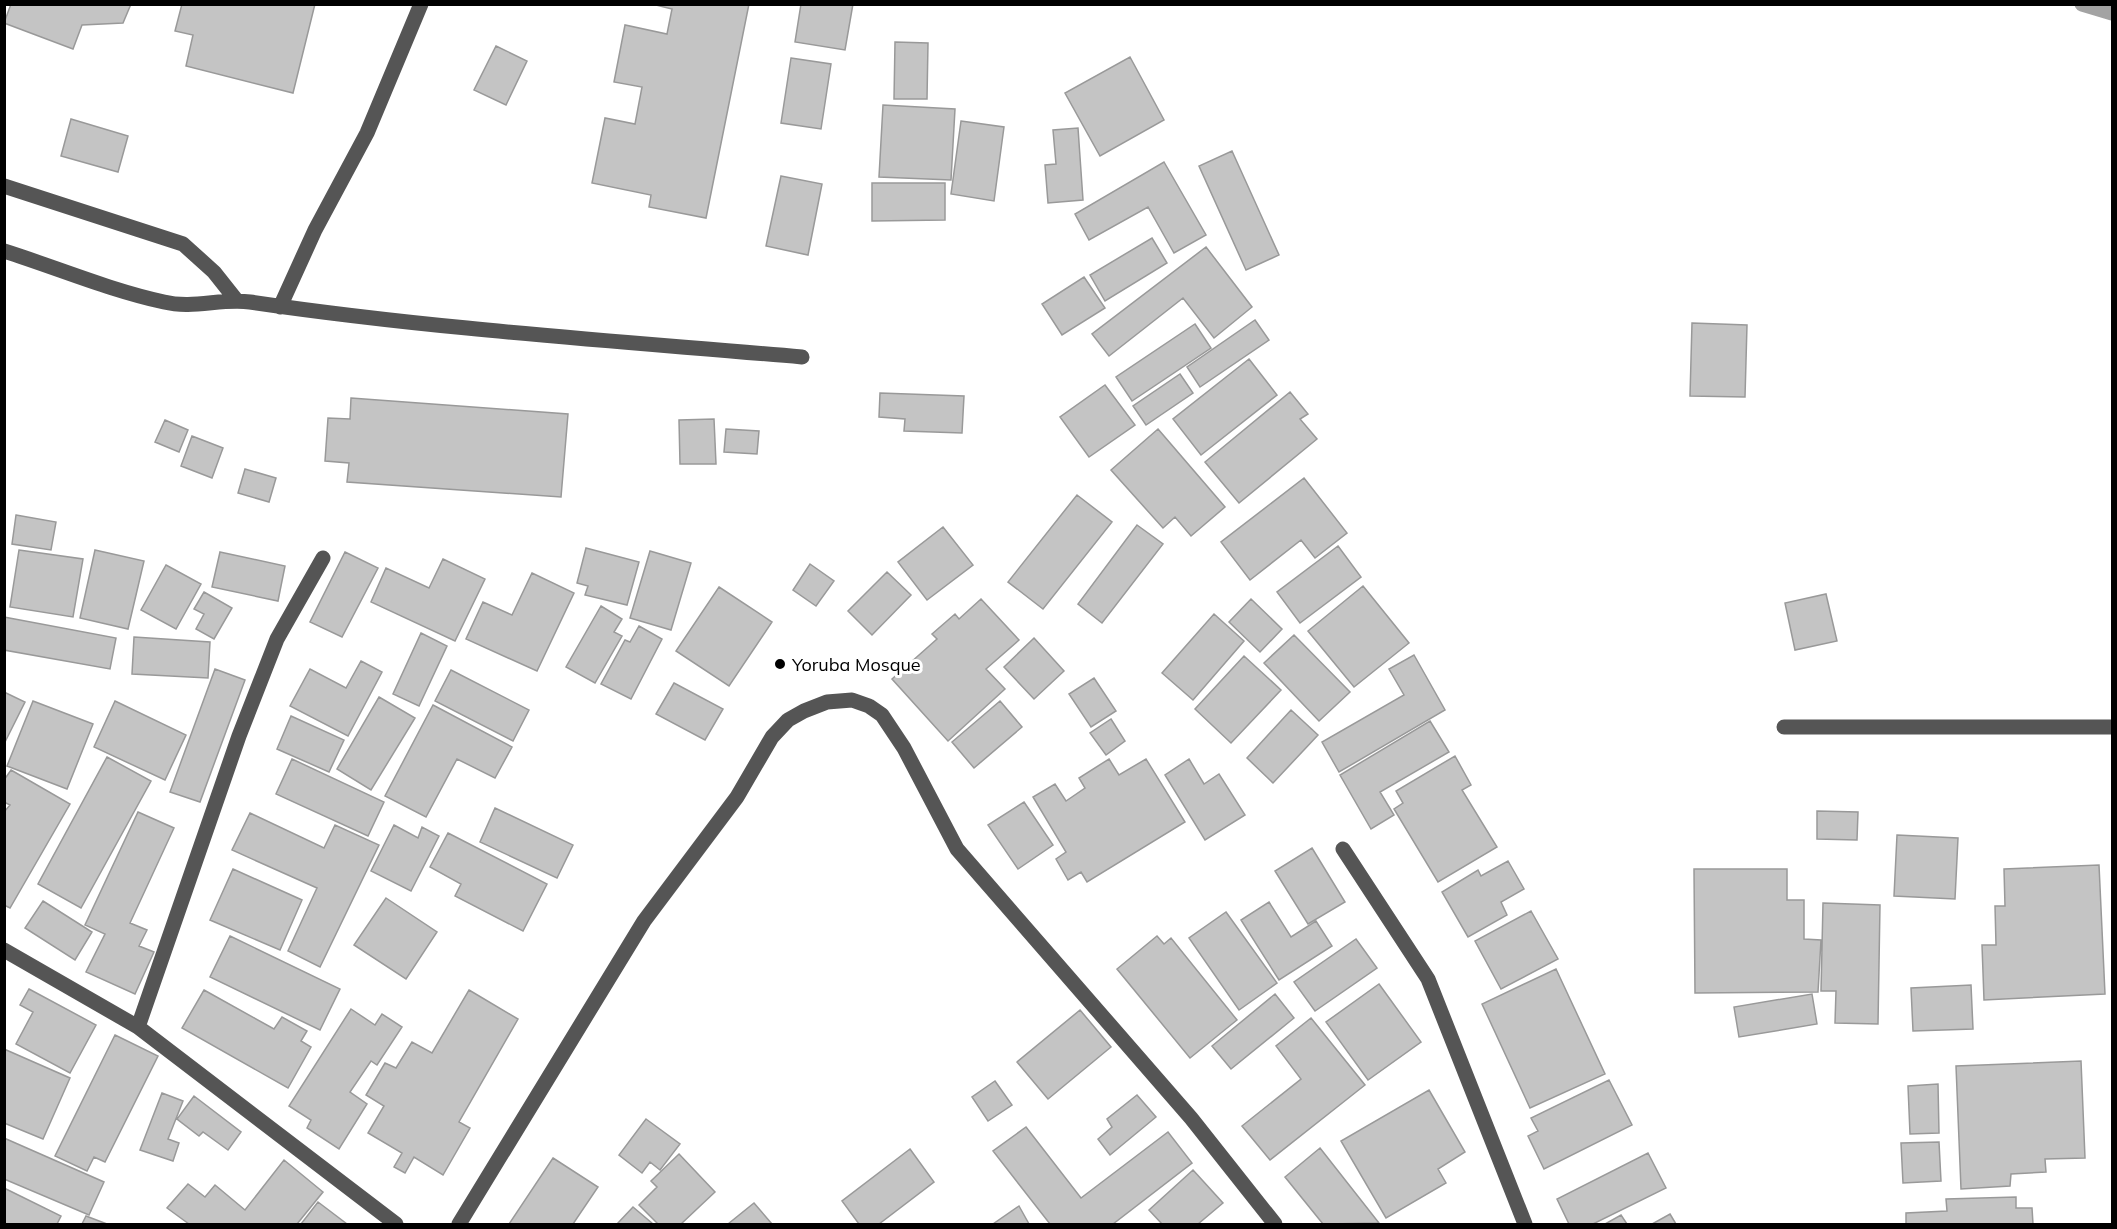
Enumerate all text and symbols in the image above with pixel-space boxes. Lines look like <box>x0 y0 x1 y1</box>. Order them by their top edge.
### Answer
place label: Yoruba Mosque <box>791 653 921 676</box>
marker: Yoruba Mosque <box>773 657 787 671</box>

